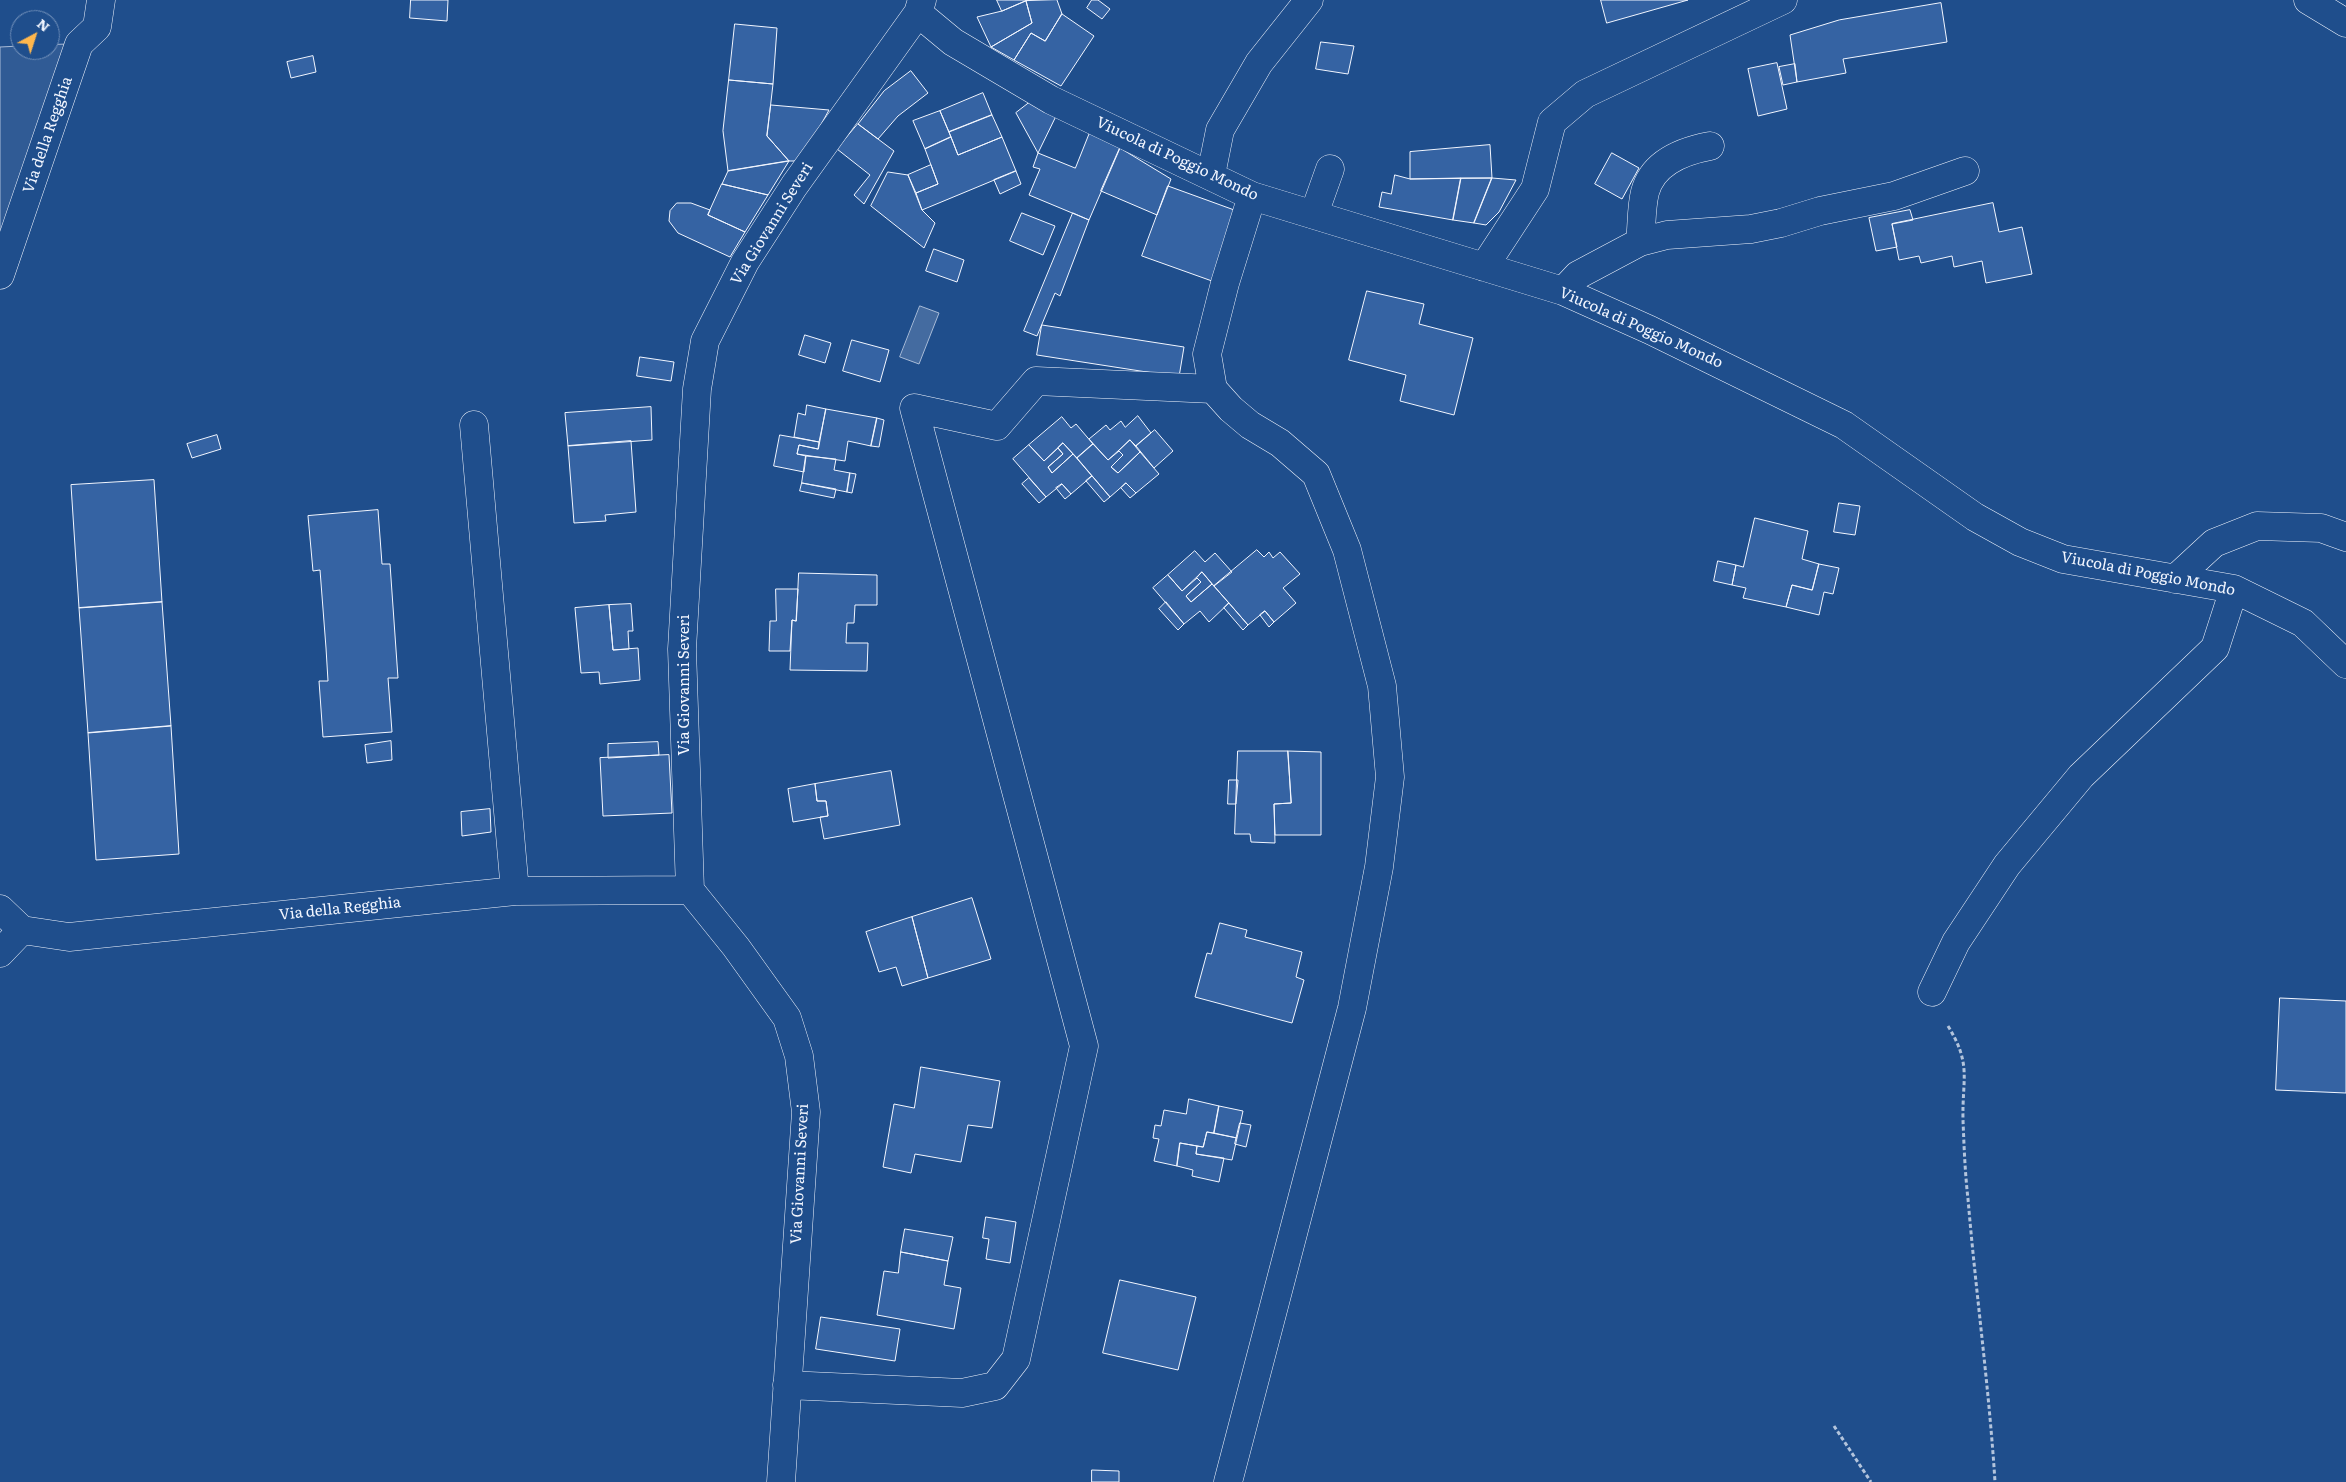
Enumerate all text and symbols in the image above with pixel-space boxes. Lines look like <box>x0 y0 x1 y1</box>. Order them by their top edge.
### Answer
north arrow <box>10 10 60 60</box>
text: N <box>33 13 55 36</box>
street label: Via della Regghia <box>20 74 76 196</box>
street label: Viucola di Poggio Mondo <box>1093 113 1261 205</box>
street label: Via Giovanni Severi <box>727 160 817 288</box>
street label: Viucola di Poggio Mondo <box>1556 284 1726 372</box>
street label: Viucola di Poggio Mondo <box>2059 548 2237 600</box>
street label: Via Giovanni Severi <box>676 615 694 755</box>
street label: Via della Regghia <box>278 894 402 924</box>
street label: Via Giovanni Severi <box>787 1103 813 1245</box>

